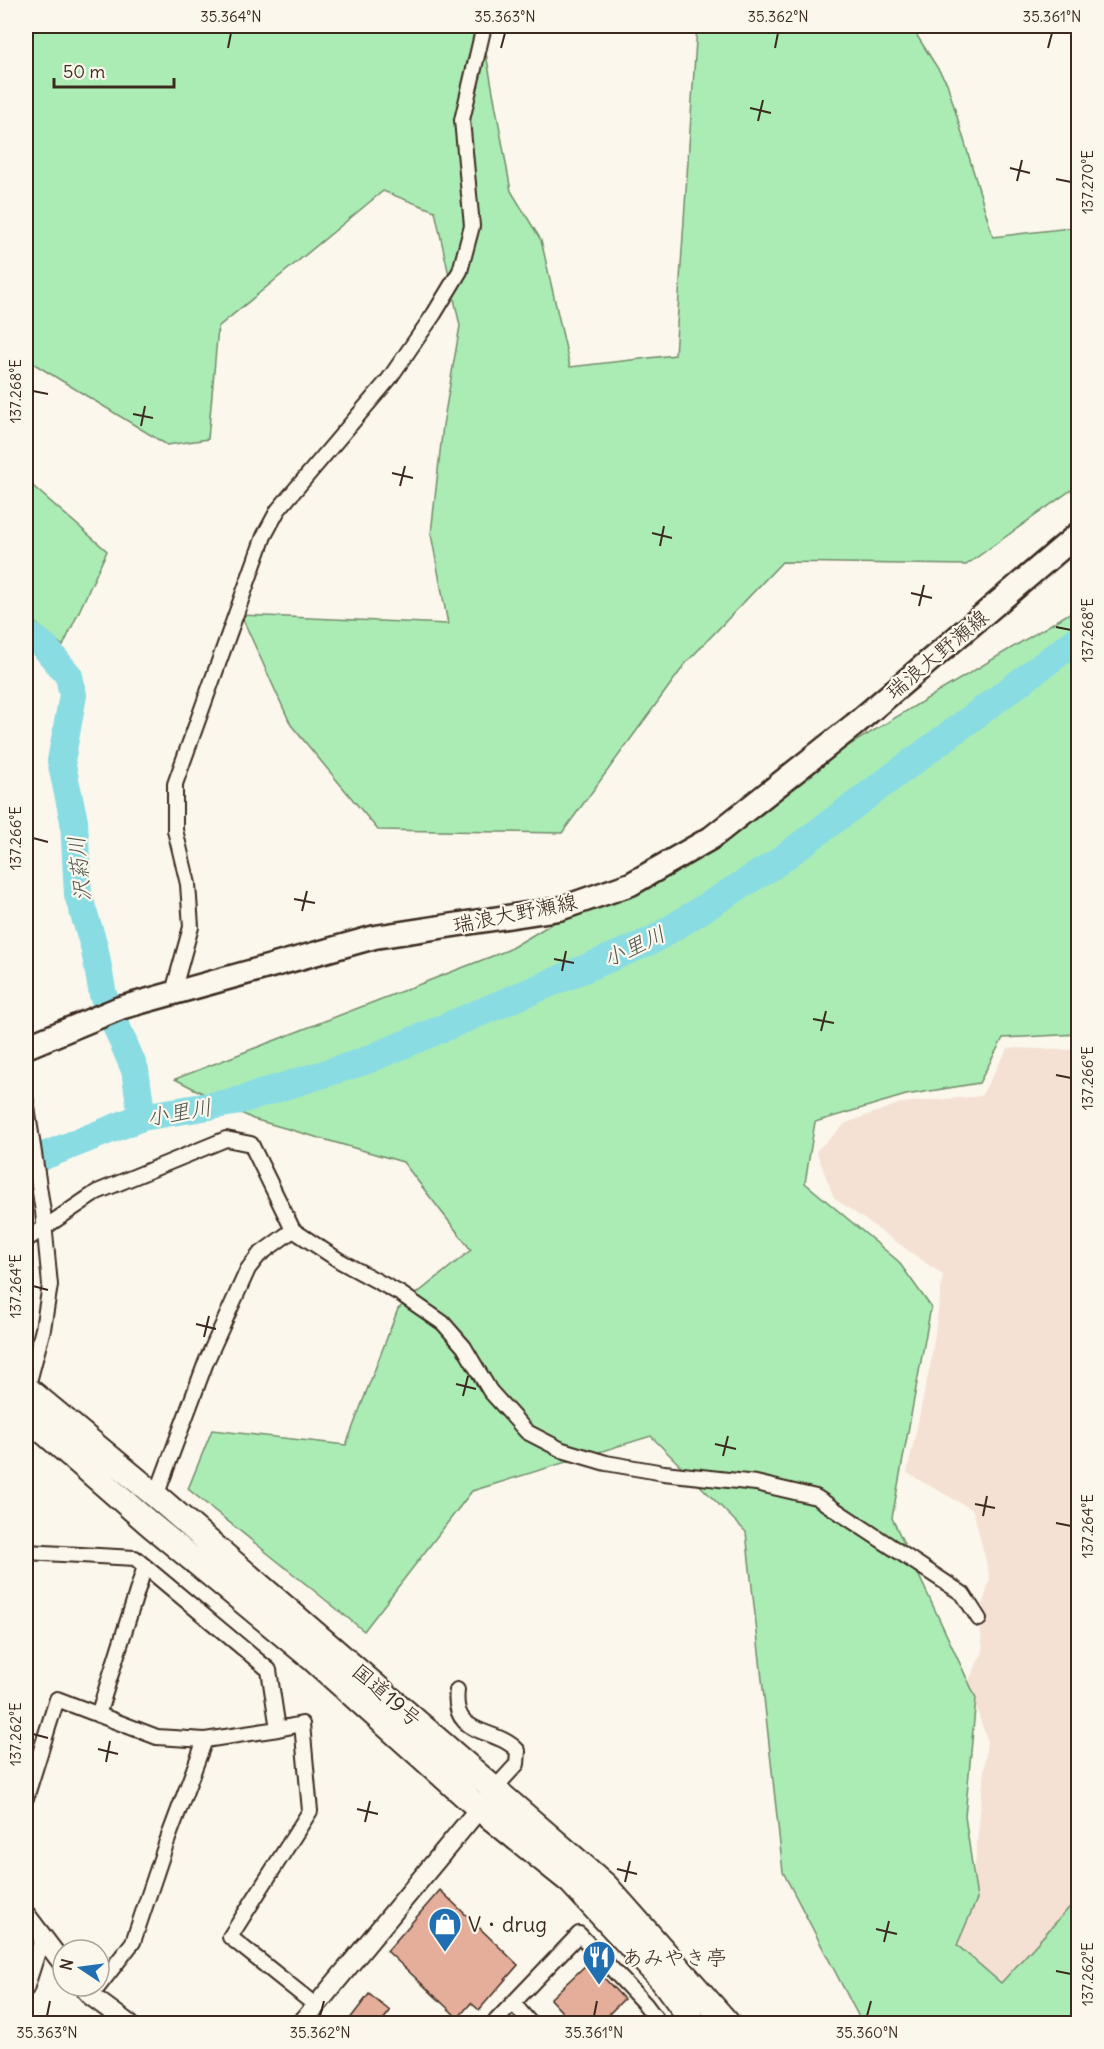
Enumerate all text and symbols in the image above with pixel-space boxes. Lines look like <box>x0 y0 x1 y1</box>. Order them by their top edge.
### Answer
text: 35.364°N <box>200 7 262 26</box>
text: 35.363°N <box>474 7 536 26</box>
text: 35.362°N <box>747 7 809 26</box>
text: 35.361°N <box>1023 7 1081 26</box>
scale bar <box>54 51 174 89</box>
text: 50 m <box>63 60 105 83</box>
text: 137.270°E <box>1078 150 1097 214</box>
text: 137.268°E <box>6 359 25 423</box>
text: 137.268°E <box>1078 598 1097 662</box>
street label: 瑞浪大野瀬線 <box>880 603 994 705</box>
text: 137.266°E <box>6 806 25 870</box>
water label: 沢葯川 <box>62 835 96 903</box>
street label: 瑞浪大野瀬線 <box>451 888 579 938</box>
water label: 小里川 <box>598 919 670 973</box>
text: 137.266°E <box>1078 1046 1097 1110</box>
water label: 小里川 <box>144 1092 214 1132</box>
text: 137.264°E <box>6 1254 25 1318</box>
text: 137.264°E <box>1078 1494 1097 1558</box>
street label: 国道19号 <box>347 1657 427 1733</box>
text: 137.262°E <box>6 1702 25 1766</box>
shop icon: V・drug <box>427 1906 463 1953</box>
place label: V・drug <box>468 1911 547 1938</box>
north arrow <box>51 1938 111 1998</box>
restaurant icon: あみやき亭 <box>581 1939 617 1986</box>
text: 137.262°E <box>1078 1942 1097 2006</box>
place label: あみやき亭 <box>622 1944 727 1971</box>
text: N <box>55 1957 77 1972</box>
text: 35.363°N <box>16 2023 78 2042</box>
text: 35.362°N <box>289 2023 351 2042</box>
text: 35.361°N <box>565 2023 623 2042</box>
text: 35.360°N <box>836 2023 898 2042</box>

